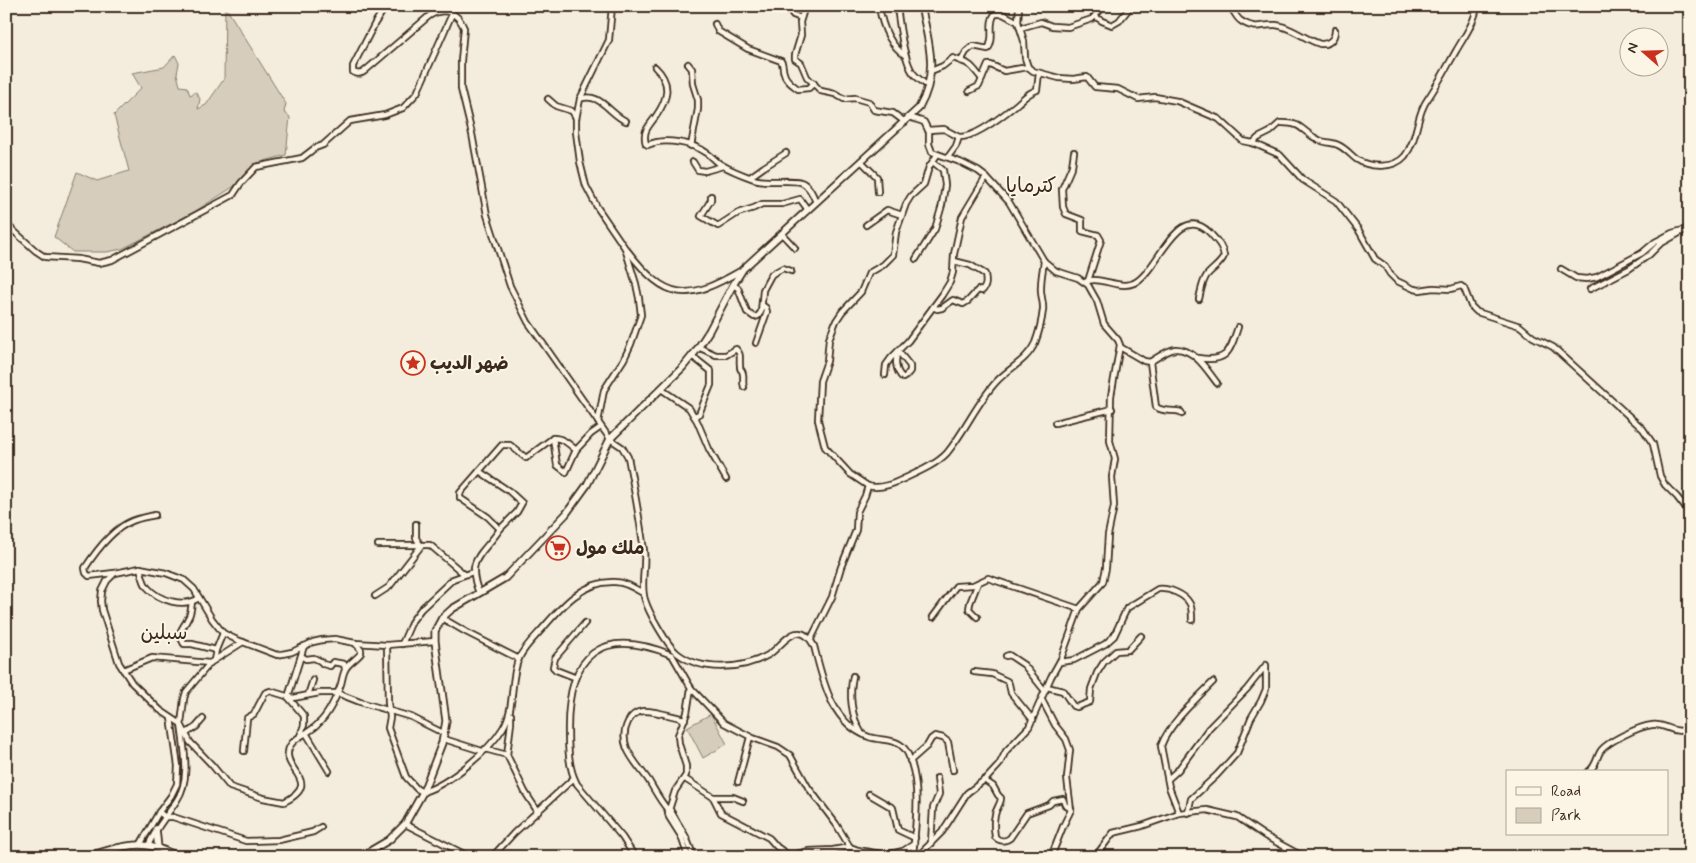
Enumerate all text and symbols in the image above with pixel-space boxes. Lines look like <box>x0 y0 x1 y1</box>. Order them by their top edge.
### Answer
north arrow <box>1618 28 1668 78</box>
text: N <box>1623 40 1643 55</box>
district label: كترمايا <box>1006 173 1056 200</box>
place icon: ضهر الديب <box>400 350 426 376</box>
place label: ضهر الديب <box>430 352 509 376</box>
supermarket icon: ملك مول <box>545 535 571 561</box>
place label: ملك مول <box>576 537 644 561</box>
district label: سبلين <box>140 620 188 647</box>
legend <box>1506 770 1668 836</box>
text: Road <box>1551 782 1581 802</box>
text: Park <box>1551 806 1581 826</box>

